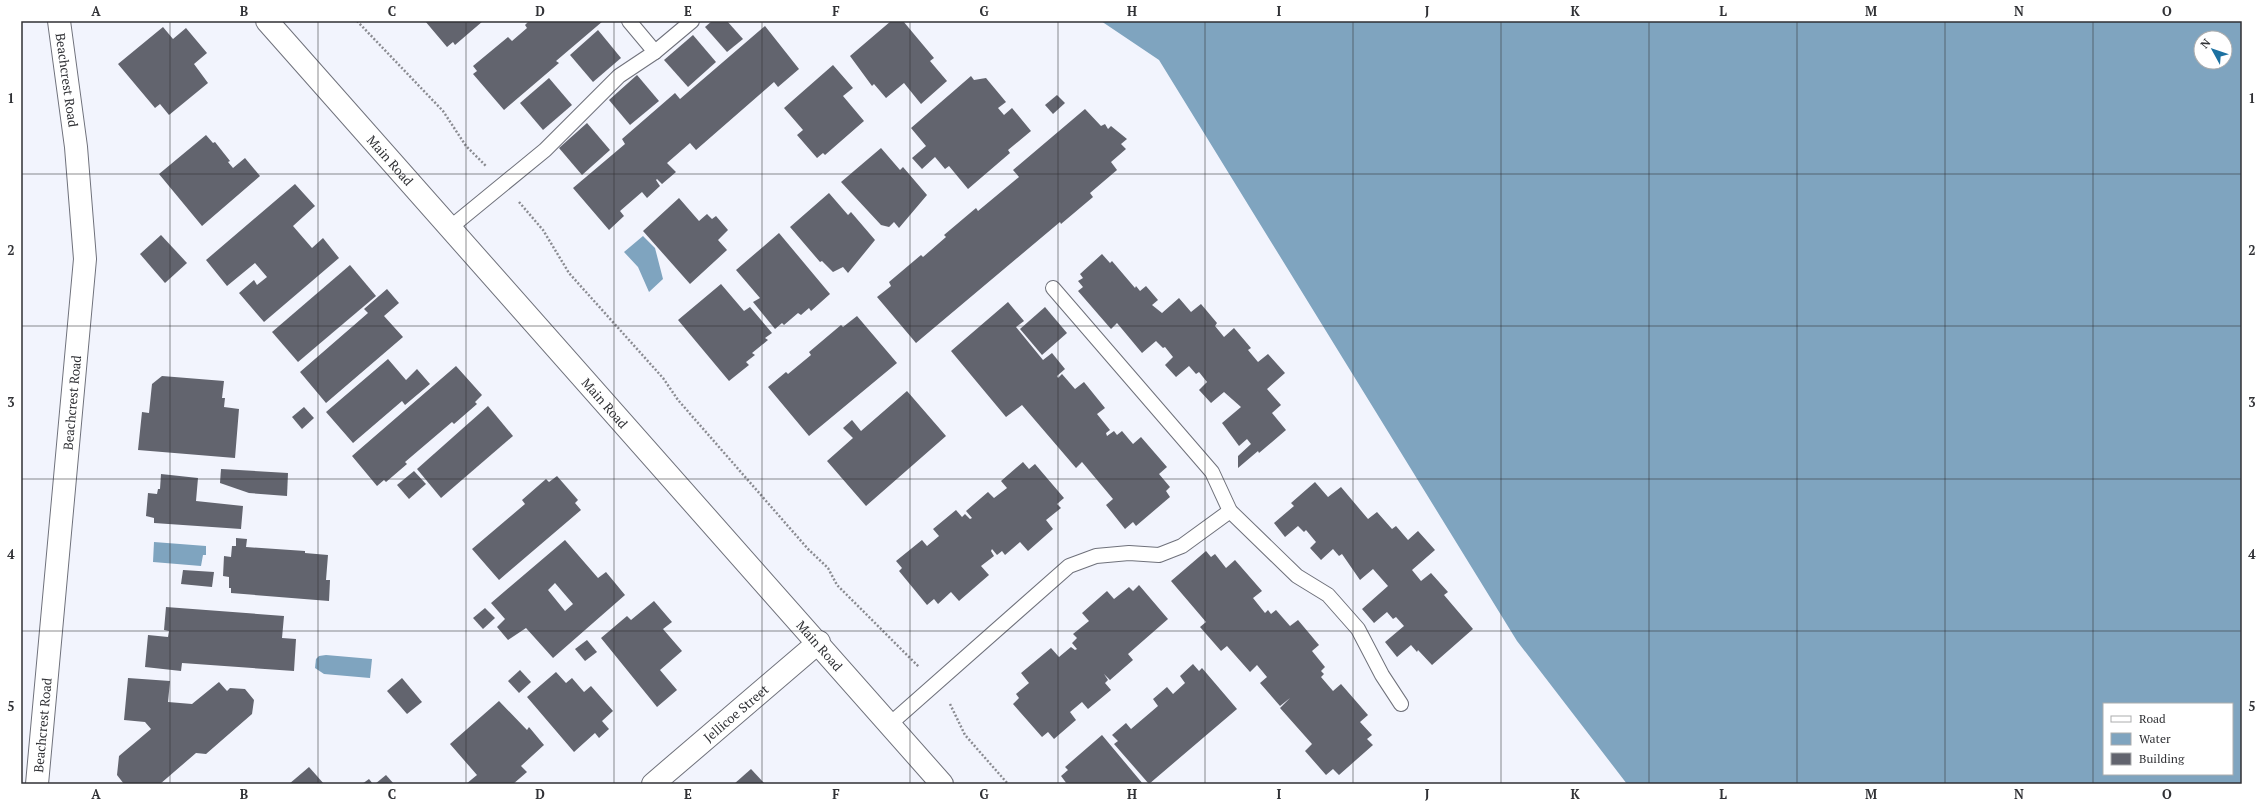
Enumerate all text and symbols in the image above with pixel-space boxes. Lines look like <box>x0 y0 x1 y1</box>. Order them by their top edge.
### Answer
text: A <box>91 2 101 20</box>
text: B <box>240 2 248 20</box>
text: C <box>388 2 396 20</box>
text: D <box>535 2 545 20</box>
text: E <box>684 2 692 20</box>
text: F <box>832 2 840 20</box>
text: G <box>979 2 989 20</box>
text: H <box>1127 2 1137 20</box>
text: I <box>1277 2 1282 20</box>
text: J <box>1425 2 1430 20</box>
text: K <box>1570 2 1580 20</box>
text: L <box>1719 2 1727 20</box>
text: M <box>1865 2 1877 20</box>
text: N <box>2014 2 2024 20</box>
text: O <box>2162 2 2172 20</box>
north arrow <box>2193 30 2233 70</box>
street label: Beachcrest Road <box>51 32 83 128</box>
text: N <box>2197 35 2214 51</box>
text: 1 <box>7 89 15 107</box>
text: 1 <box>2248 89 2256 107</box>
street label: Main Road <box>363 131 417 189</box>
text: 2 <box>7 241 15 259</box>
text: 2 <box>2248 241 2256 259</box>
street label: Beachcrest Road <box>59 354 85 451</box>
street label: Main Road <box>578 374 632 432</box>
text: 3 <box>7 393 15 411</box>
text: 3 <box>2248 393 2256 411</box>
text: 4 <box>7 545 15 563</box>
text: 4 <box>2248 545 2256 563</box>
street label: Main Road <box>792 617 847 675</box>
street label: Beachcrest Road <box>29 677 56 773</box>
street label: Jellicoe Street <box>699 680 772 746</box>
text: 5 <box>7 697 15 715</box>
text: 5 <box>2248 697 2256 715</box>
legend <box>2103 703 2233 775</box>
text: Road <box>2139 711 2166 726</box>
text: Water <box>2139 731 2171 746</box>
text: Building <box>2139 751 2185 766</box>
text: A <box>91 785 101 803</box>
text: B <box>240 785 248 803</box>
text: C <box>388 785 396 803</box>
text: D <box>535 785 545 803</box>
text: E <box>684 785 692 803</box>
text: F <box>832 785 840 803</box>
text: G <box>979 785 989 803</box>
text: H <box>1127 785 1137 803</box>
text: I <box>1277 785 1282 803</box>
text: J <box>1425 785 1430 803</box>
text: K <box>1570 785 1580 803</box>
text: L <box>1719 785 1727 803</box>
text: M <box>1865 785 1877 803</box>
text: N <box>2014 785 2024 803</box>
text: O <box>2162 785 2172 803</box>

